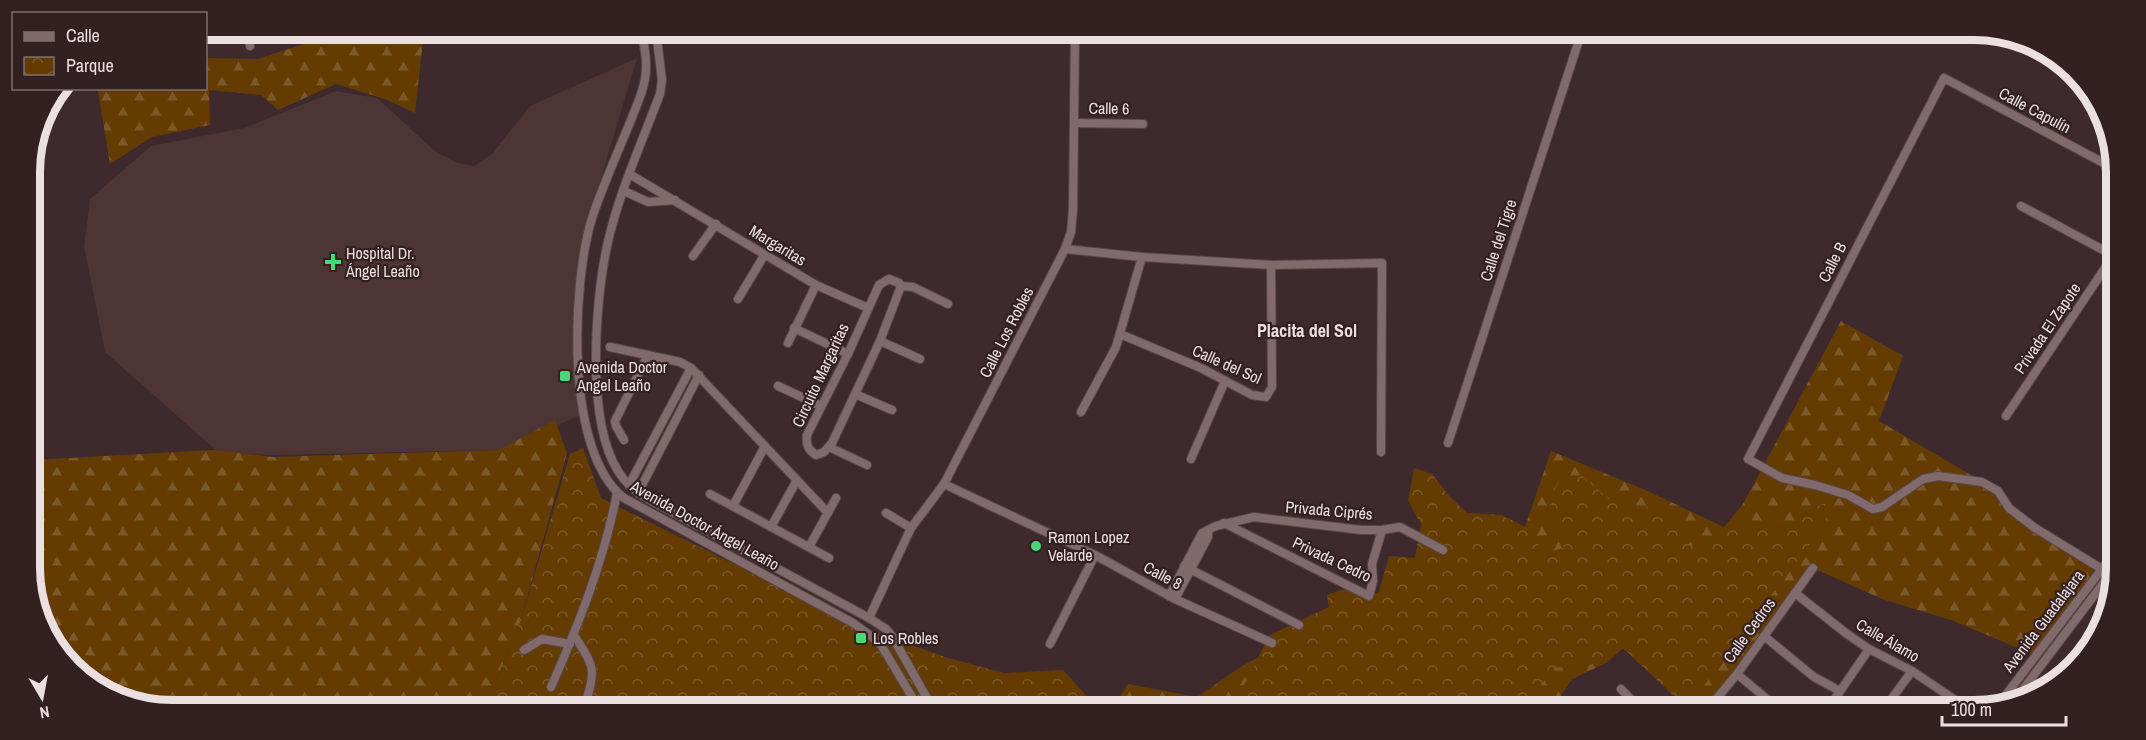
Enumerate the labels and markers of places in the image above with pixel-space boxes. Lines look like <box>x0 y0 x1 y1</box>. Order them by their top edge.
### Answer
place label: Hospital Dr. Ángel Leaño <box>345 242 420 282</box>
marker: Hospital Dr. Ángel Leaño <box>324 253 342 271</box>
place label: Avenida Doctor Angel Leaño <box>576 356 668 396</box>
marker: Avenida Doctor Angel Leaño <box>558 369 572 383</box>
place label: Ramon Lopez Velarde <box>1048 526 1130 566</box>
marker: Ramon Lopez Velarde <box>1029 539 1043 553</box>
place label: Los Robles <box>873 627 939 649</box>
marker: Los Robles <box>854 631 868 645</box>

